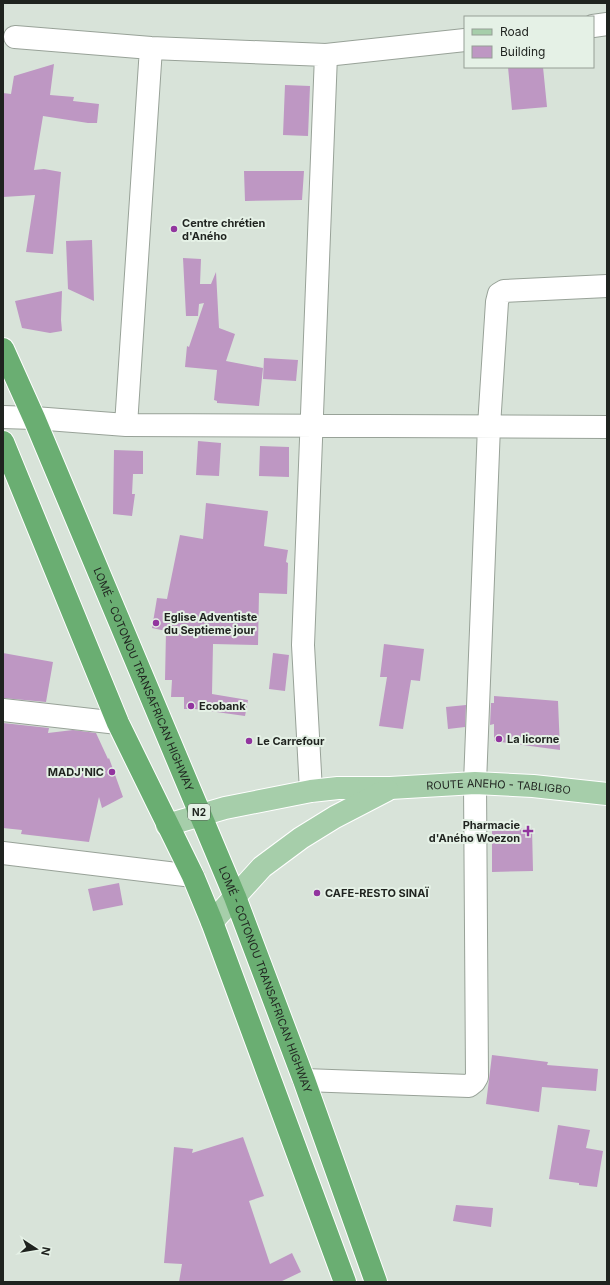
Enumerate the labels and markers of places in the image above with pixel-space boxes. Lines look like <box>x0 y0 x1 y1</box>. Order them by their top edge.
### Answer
place label: Centre chrétien d'Aného <box>182 216 266 243</box>
marker: Centre chrétien d'Aného <box>169 224 179 234</box>
place label: Eglise Adventiste du Septieme jour <box>164 610 258 637</box>
marker: Eglise Adventiste du Septieme jour <box>151 618 161 628</box>
place label: Ecobank <box>199 699 246 713</box>
marker: Ecobank <box>186 701 196 711</box>
place label: La licorne <box>507 732 560 746</box>
place label: Le Carrefour <box>257 734 325 748</box>
marker: La licorne <box>494 734 504 744</box>
marker: Le Carrefour <box>244 736 254 746</box>
place label: MADJ'NIC <box>48 765 104 779</box>
marker: MADJ'NIC <box>107 767 117 777</box>
place label: Pharmacie d'Aného Woezon <box>429 818 520 845</box>
marker: Pharmacie d'Aného Woezon <box>523 826 533 836</box>
place label: CAFE-RESTO SINAÏ <box>325 886 429 900</box>
marker: CAFE-RESTO SINAÏ <box>312 888 322 898</box>

